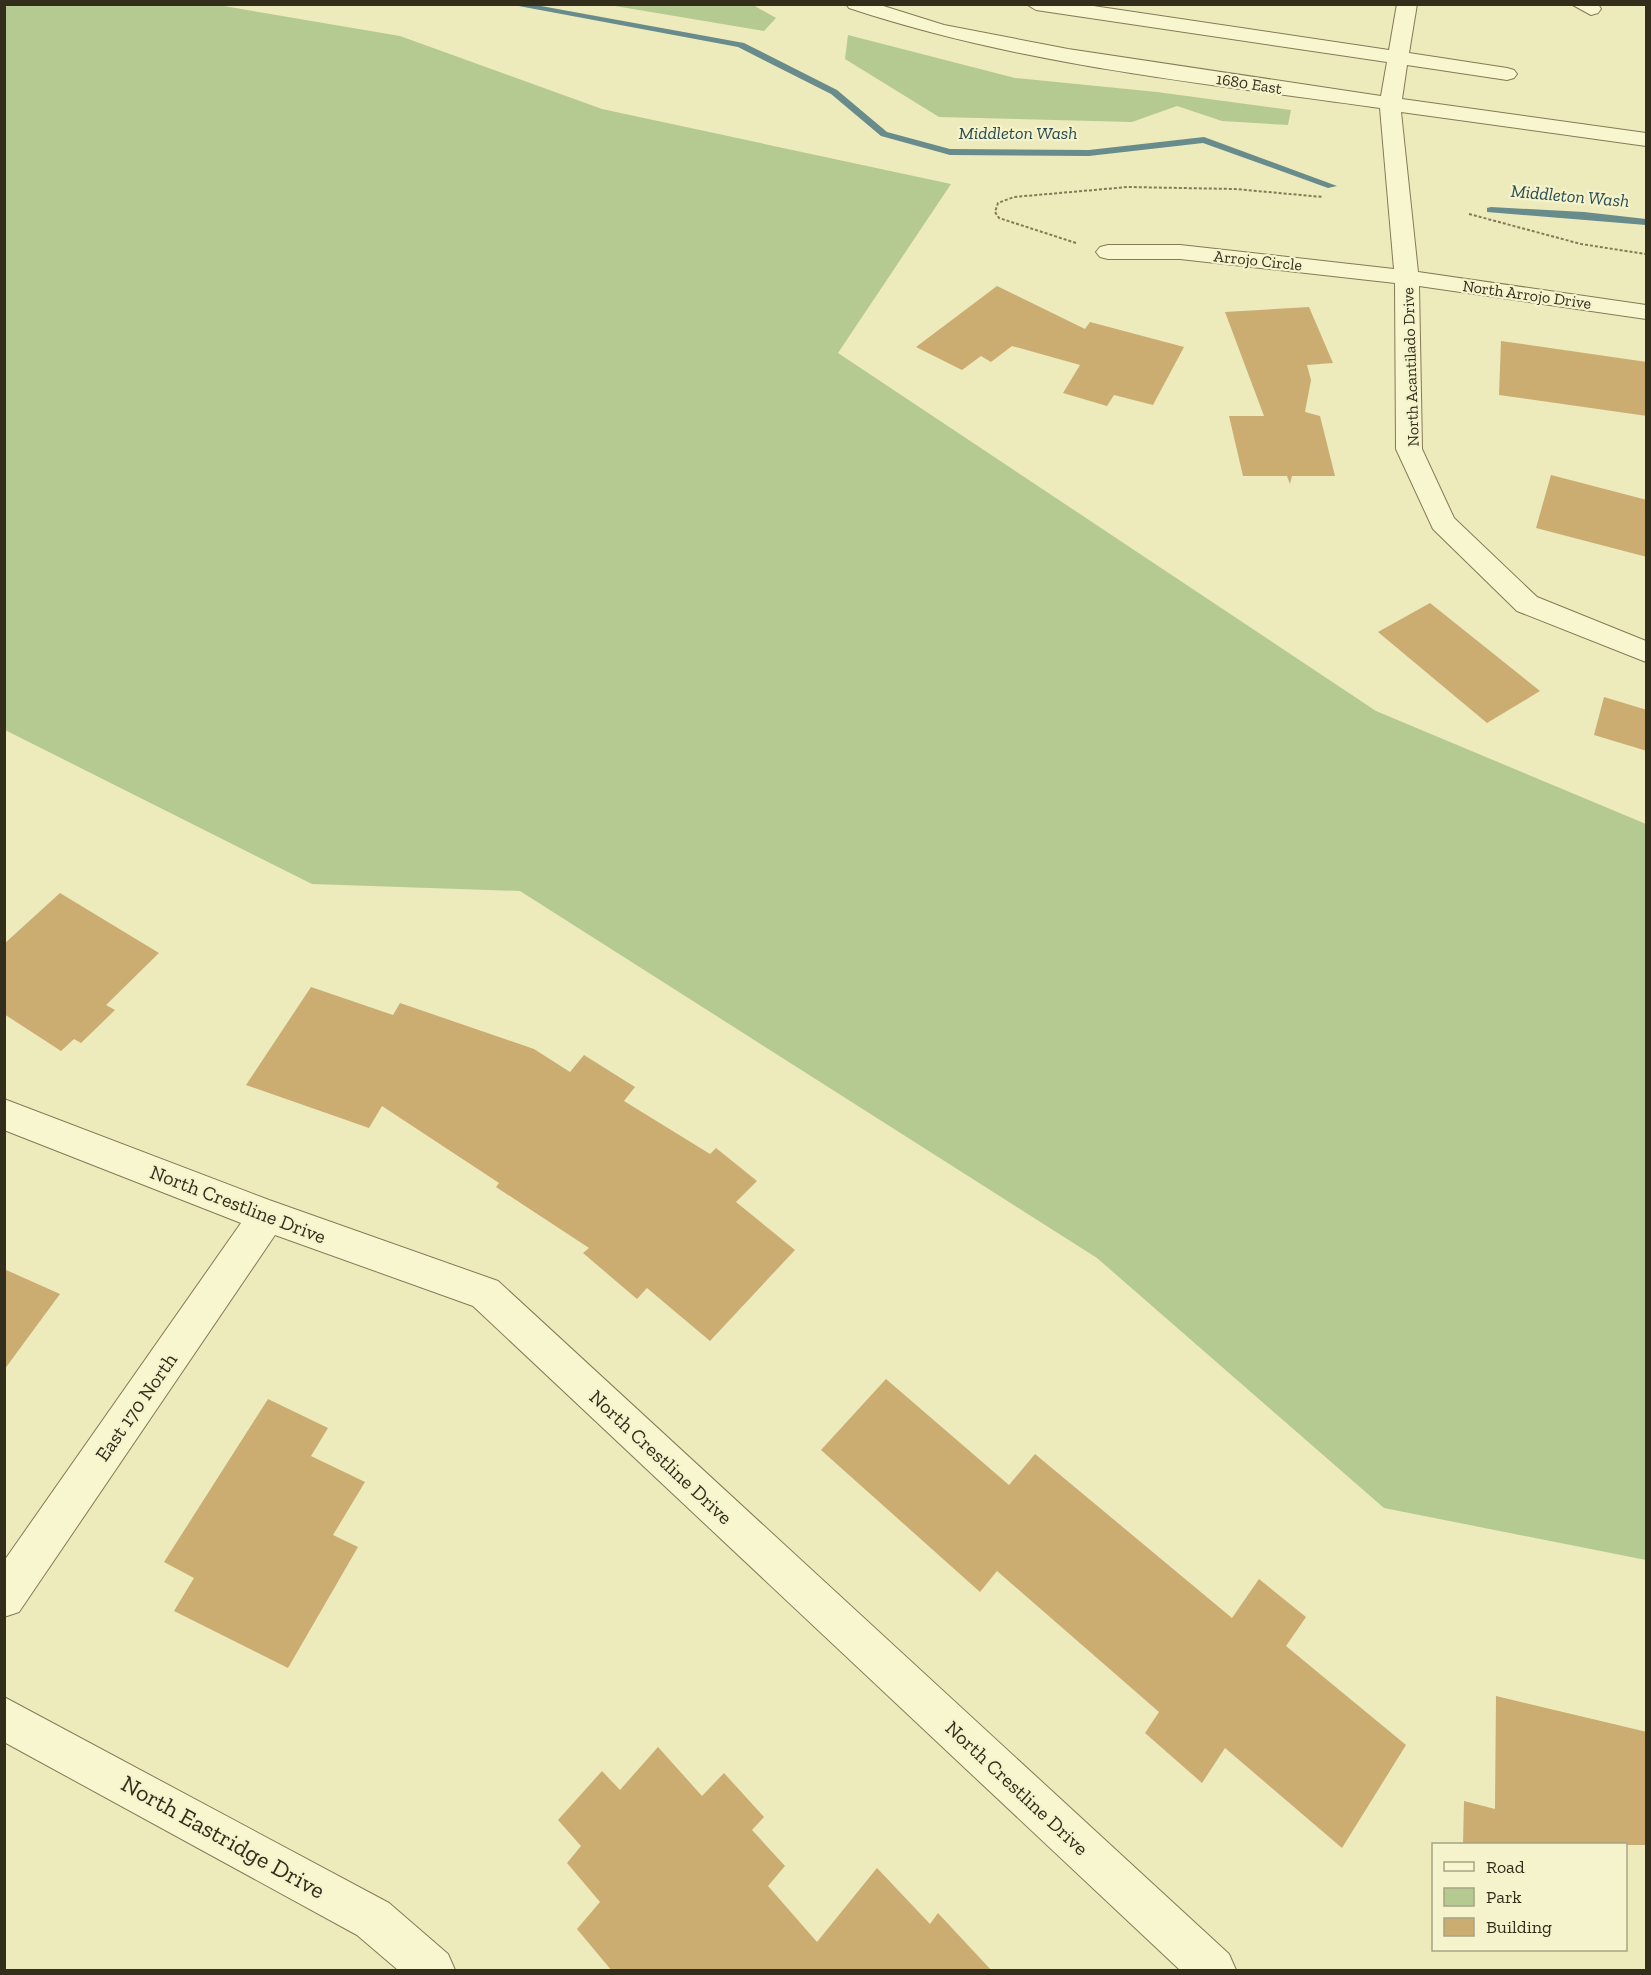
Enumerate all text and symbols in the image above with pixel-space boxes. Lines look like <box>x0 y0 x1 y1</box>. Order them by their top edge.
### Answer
street label: 1680 East <box>1215 69 1283 98</box>
water label: Middleton Wash <box>959 122 1077 144</box>
water label: Middleton Wash <box>1510 180 1630 212</box>
street label: Arrojo Circle <box>1213 246 1303 275</box>
street label: North Arrojo Drive <box>1461 276 1593 313</box>
street label: North Acantilado Drive <box>1398 287 1423 447</box>
street label: North Crestline Drive <box>147 1159 329 1249</box>
street label: East 170 North <box>90 1348 183 1466</box>
street label: North Crestline Drive <box>585 1385 737 1529</box>
street label: North Crestline Drive <box>941 1716 1093 1860</box>
street label: North Eastridge Drive <box>116 1768 330 1905</box>
legend <box>1432 1843 1627 1951</box>
text: Road <box>1486 1856 1525 1878</box>
text: Park <box>1486 1886 1522 1908</box>
text: Building <box>1486 1916 1552 1938</box>

